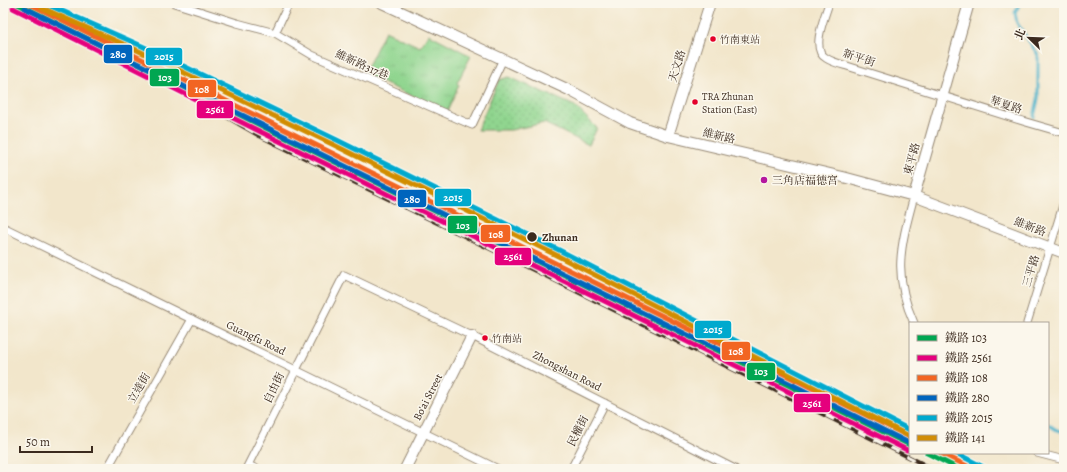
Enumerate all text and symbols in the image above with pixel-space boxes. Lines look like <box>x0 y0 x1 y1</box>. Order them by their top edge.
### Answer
north arrow <box>1009 18 1049 58</box>
text: 北 <box>1011 26 1029 42</box>
place label: 竹南東站 <box>720 33 760 46</box>
marker: 竹南東站 <box>708 34 718 44</box>
line badge: 280 <box>103 44 133 64</box>
street label: 新平街 <box>841 46 877 70</box>
text: 280 <box>110 47 127 62</box>
line badge: 2015 <box>145 47 183 66</box>
street label: 維新路317巷 <box>333 47 391 83</box>
street label: 天文路 <box>665 48 689 84</box>
text: 2015 <box>154 49 174 64</box>
line badge: 103 <box>149 68 180 87</box>
text: 103 <box>158 70 172 85</box>
line badge: 108 <box>187 79 217 98</box>
text: 108 <box>195 82 209 97</box>
place label: TRA Zhunan Station (East) <box>702 90 757 116</box>
street label: 華夏路 <box>988 93 1024 117</box>
marker: TRA Zhunan Station (East) <box>690 97 700 107</box>
line badge: 2561 <box>196 100 234 119</box>
text: 2561 <box>205 102 225 117</box>
street label: 維新路 <box>701 125 737 147</box>
street label: 東平路 <box>900 141 924 177</box>
place label: 三角店福德宮 <box>772 173 838 188</box>
marker: 三角店福德宮 <box>759 175 769 185</box>
line badge: 2015 <box>434 188 472 207</box>
line badge: 280 <box>397 189 427 208</box>
text: 2015 <box>443 190 463 205</box>
text: 280 <box>404 192 421 207</box>
street label: 維新路 <box>1012 214 1048 240</box>
line badge: 103 <box>447 215 478 234</box>
text: 103 <box>456 218 470 233</box>
line badge: 108 <box>480 224 511 243</box>
text: 108 <box>489 227 503 242</box>
marker: Zhunan <box>525 230 539 244</box>
place label: Zhunan <box>542 230 578 245</box>
line badge: 2561 <box>494 247 532 266</box>
text: 2561 <box>503 249 523 264</box>
street label: 三平路 <box>1019 253 1043 289</box>
street label: Guangfu Road <box>224 317 288 359</box>
line badge: 2015 <box>694 320 732 339</box>
text: 2015 <box>703 322 723 337</box>
legend <box>909 322 1049 454</box>
text: 鐵路 103 <box>945 330 987 346</box>
place label: 竹南站 <box>492 332 522 345</box>
marker: 竹南站 <box>480 333 490 343</box>
line badge: 108 <box>721 341 751 361</box>
text: 108 <box>729 344 743 359</box>
street label: Zhongshan Road <box>530 347 604 395</box>
text: 鐵路 2561 <box>945 350 992 366</box>
line badge: 103 <box>746 362 776 381</box>
text: 103 <box>754 364 768 379</box>
street label: 立達街 <box>124 370 154 406</box>
street label: 自由街 <box>260 370 288 406</box>
text: 鐵路 108 <box>945 370 988 386</box>
street label: Bo'ai Street <box>410 371 446 423</box>
text: 鐵路 280 <box>945 390 989 406</box>
line badge: 2561 <box>793 393 831 413</box>
text: 2561 <box>802 396 822 411</box>
text: 鐵路 2015 <box>945 410 993 426</box>
street label: 民權街 <box>564 413 592 449</box>
scale bar <box>20 428 92 454</box>
text: 鐵路 141 <box>945 430 985 446</box>
text: 50 m <box>26 434 50 450</box>

